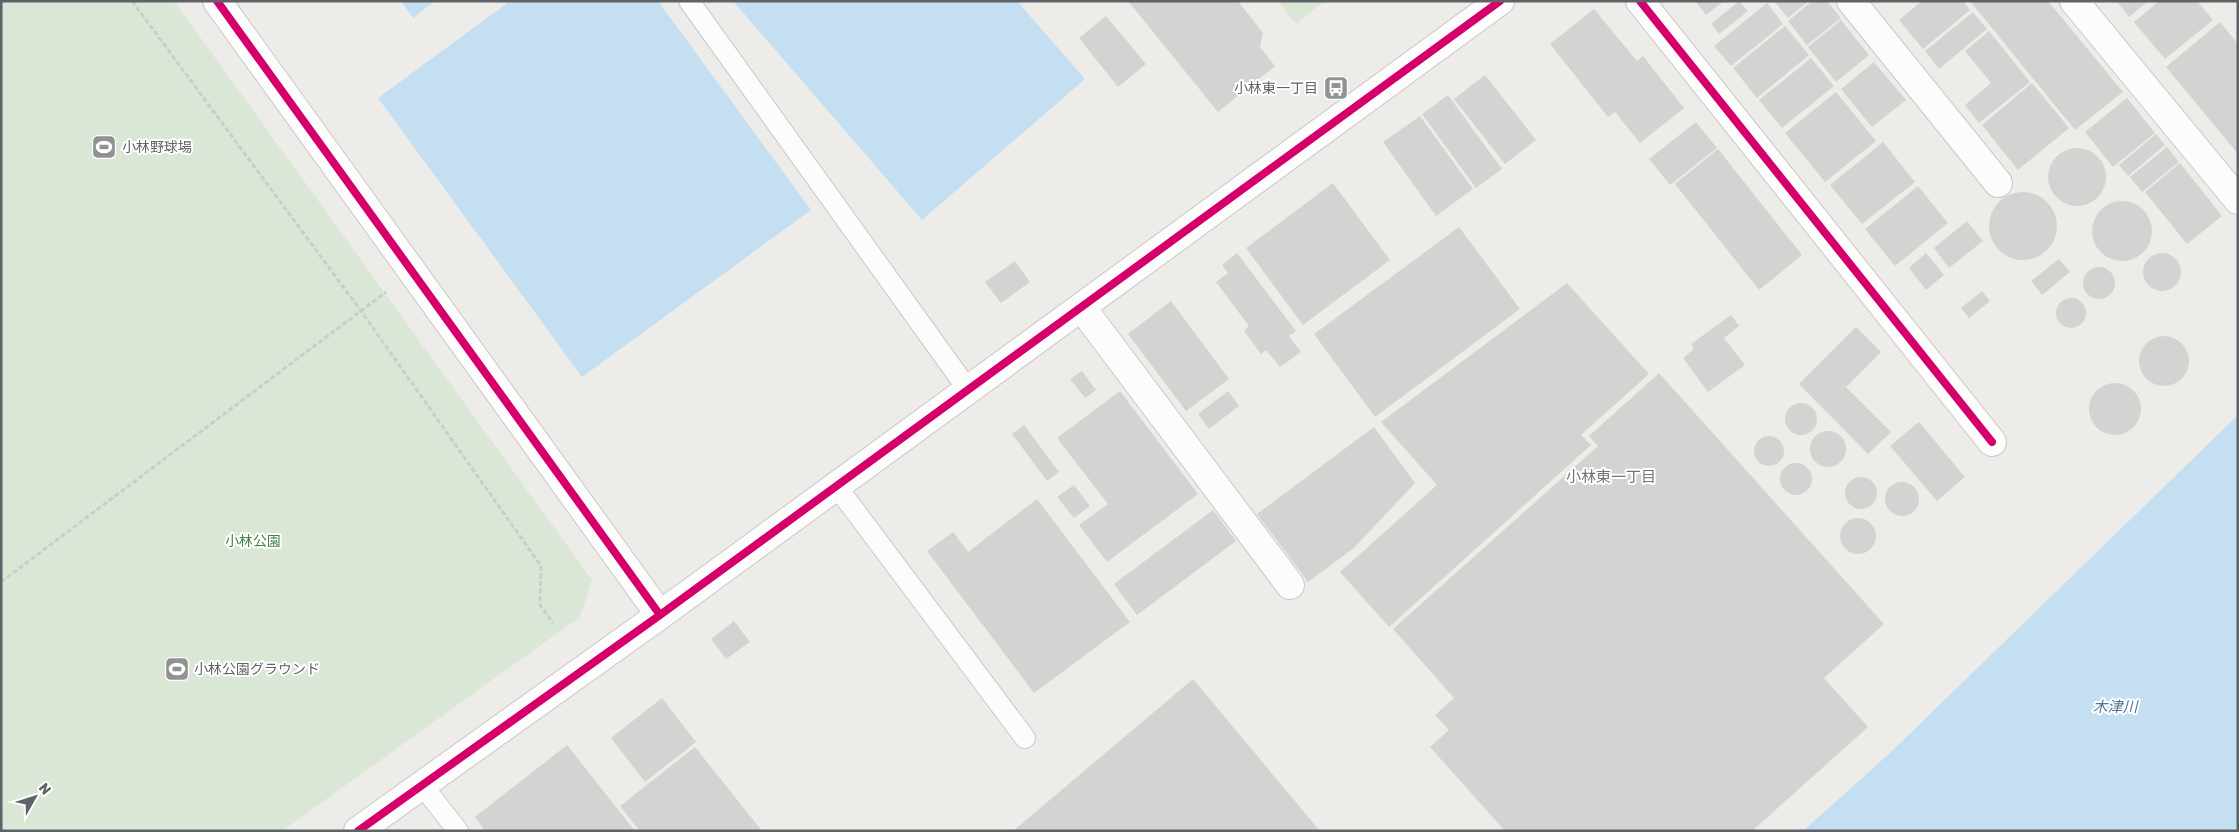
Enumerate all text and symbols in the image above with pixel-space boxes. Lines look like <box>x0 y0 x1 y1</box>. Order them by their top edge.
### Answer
bus stop icon: 小林東一丁目 <box>1323 75 1349 101</box>
place label: 小林東一丁目 <box>1234 80 1318 97</box>
sports icon: 小林野球場 <box>91 134 117 160</box>
place label: 小林野球場 <box>122 139 192 156</box>
district label: 小林東一丁目 <box>1566 468 1656 486</box>
park label: 小林公園 <box>225 533 281 550</box>
sports icon: 小林公園グラウンド <box>164 656 190 682</box>
place label: 小林公園グラウンド <box>194 661 320 678</box>
water label: 木津川 <box>2092 698 2139 716</box>
north arrow <box>10 772 60 822</box>
text: N <box>35 780 54 798</box>

